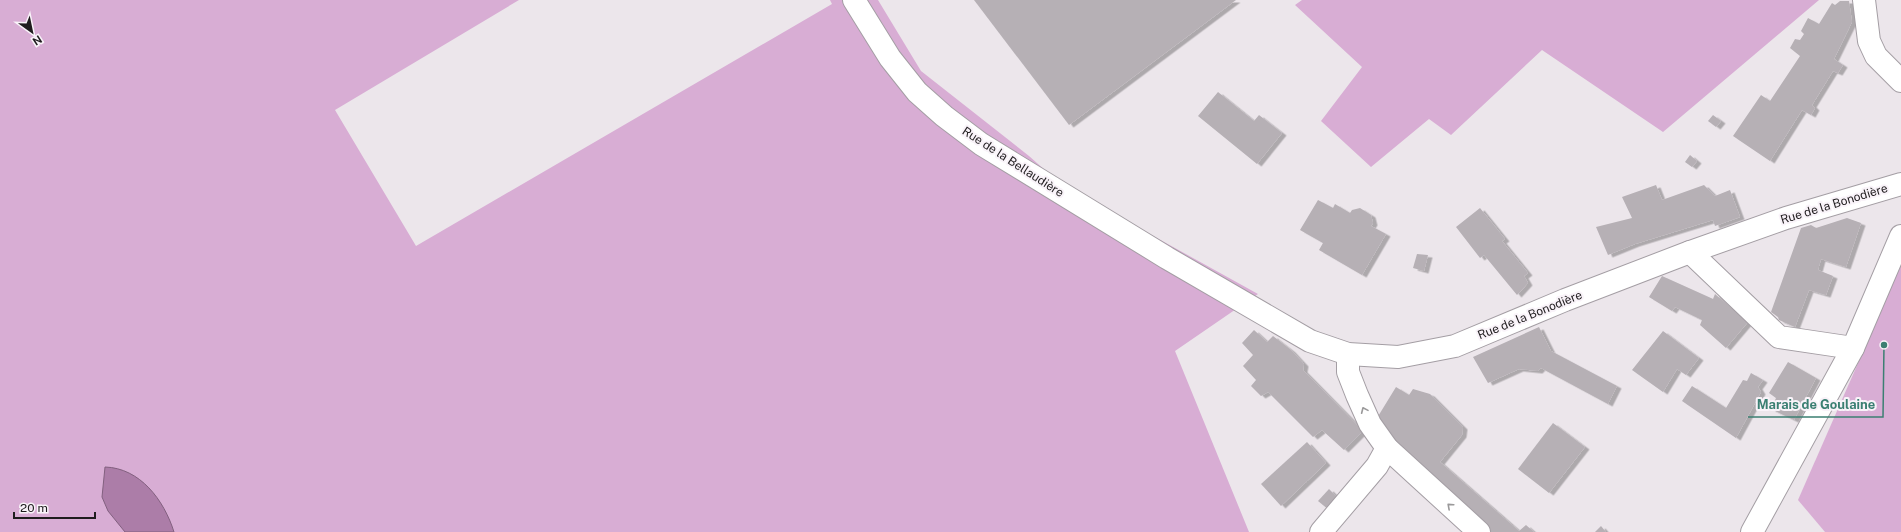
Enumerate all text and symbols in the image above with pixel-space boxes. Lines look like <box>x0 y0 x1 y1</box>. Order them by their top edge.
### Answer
north arrow <box>12 12 52 52</box>
text: N <box>31 33 44 48</box>
street label: Rue de la Bellaudière <box>960 124 1067 200</box>
street label: Rue de la Bonodière <box>1779 181 1889 227</box>
street label: Rue de la Bonodière <box>1476 288 1584 342</box>
callout: Marais de Goulaine <box>1748 392 1883 417</box>
text: Marais de Goulaine <box>1757 397 1875 412</box>
one-way arrow <box>1361 407 1369 415</box>
scale bar <box>14 494 95 520</box>
text: 20 m <box>20 501 48 515</box>
one-way arrow <box>1447 504 1454 511</box>

